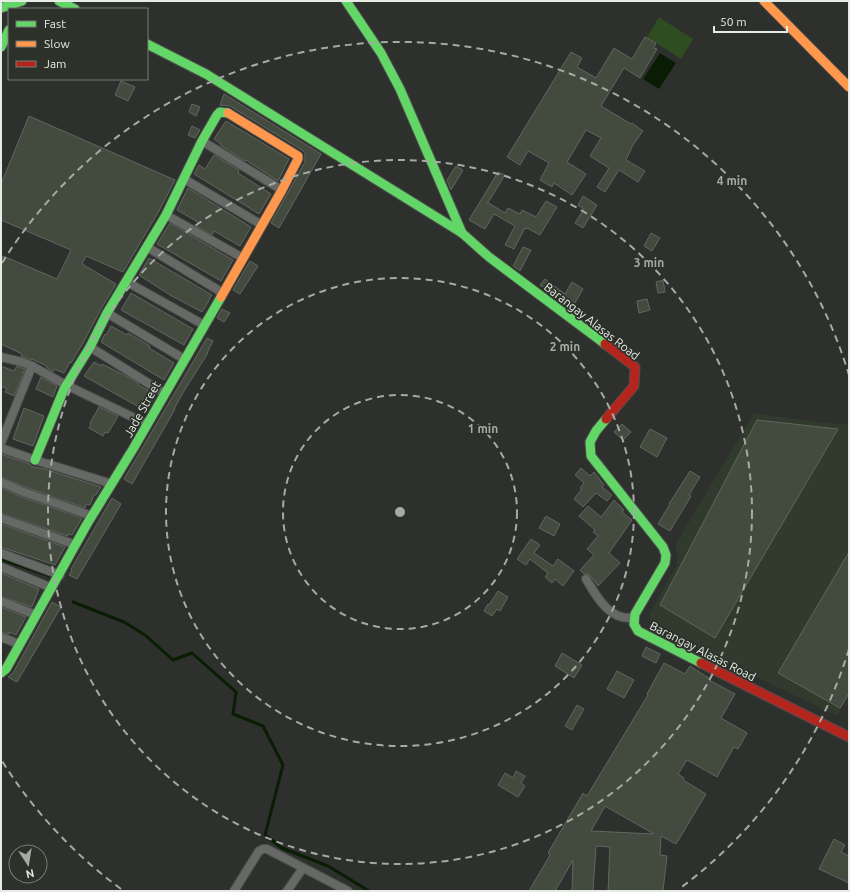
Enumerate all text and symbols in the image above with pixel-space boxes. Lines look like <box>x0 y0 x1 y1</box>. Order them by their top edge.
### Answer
legend <box>8 8 148 80</box>
scale bar <box>714 8 787 34</box>
text: 50 m <box>720 15 747 28</box>
text: Fast <box>44 17 66 30</box>
text: Slow <box>44 37 70 50</box>
text: Jam <box>44 57 66 70</box>
text: 4 min <box>717 174 747 187</box>
text: 3 min <box>634 256 664 269</box>
street label: Barangay Alasas Road <box>542 280 642 362</box>
text: 2 min <box>550 340 580 353</box>
street label: Jade Street <box>121 379 163 439</box>
text: 1 min <box>468 422 498 435</box>
centre of rings <box>393 505 407 519</box>
street label: Barangay Alasas Road <box>648 619 758 683</box>
north arrow <box>8 844 48 884</box>
text: N <box>25 867 35 881</box>

